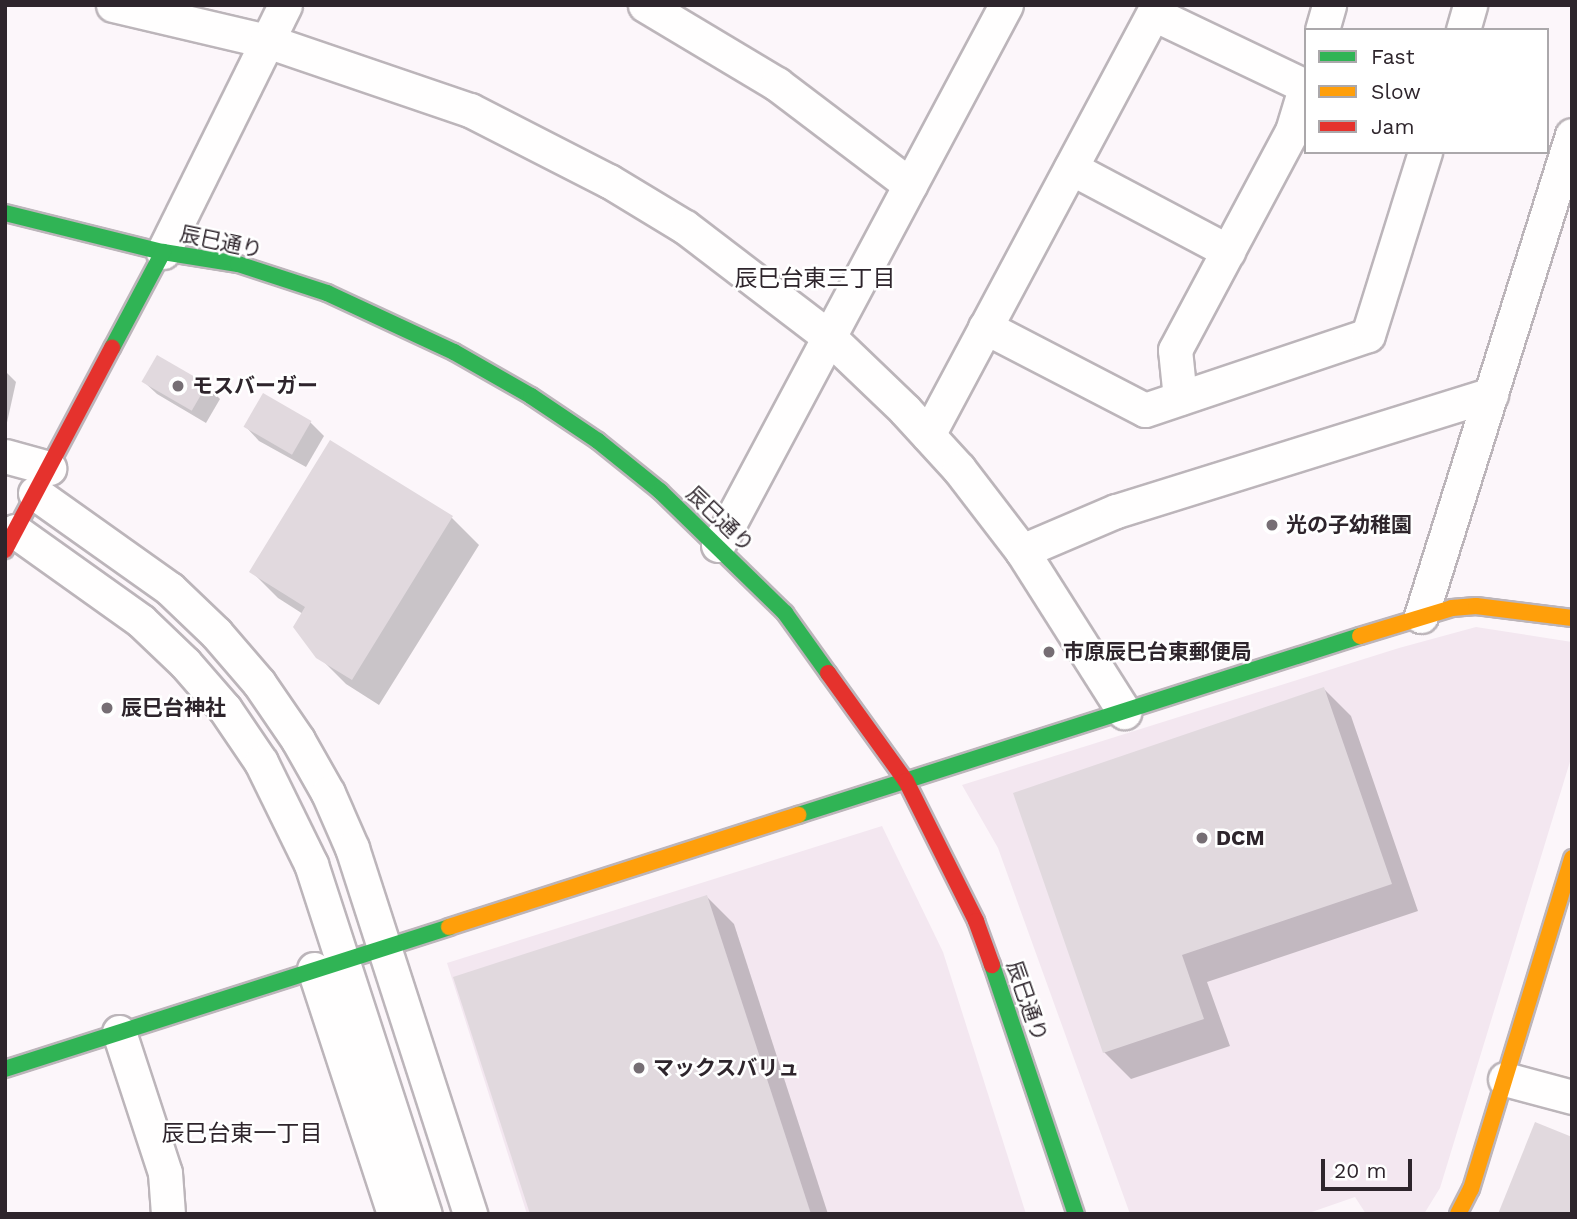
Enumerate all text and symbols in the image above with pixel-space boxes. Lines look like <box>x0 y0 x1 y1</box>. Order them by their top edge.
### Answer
legend <box>1304 28 1549 154</box>
text: Fast <box>1371 44 1415 69</box>
text: Slow <box>1371 79 1421 104</box>
text: Jam <box>1371 114 1414 139</box>
street label: 辰巳通り <box>177 221 265 263</box>
district label: 辰巳台東三丁目 <box>735 265 895 293</box>
place label: モスバーガー <box>192 373 318 399</box>
marker: モスバーガー <box>170 378 186 394</box>
street label: 辰巳通り <box>681 481 759 557</box>
place label: 光の子幼稚園 <box>1286 512 1412 538</box>
marker: 光の子幼稚園 <box>1264 517 1280 533</box>
place label: 市原辰巳台東郵便局 <box>1063 639 1252 665</box>
marker: 市原辰巳台東郵便局 <box>1041 644 1057 660</box>
place label: 辰巳台神社 <box>121 695 226 721</box>
marker: 辰巳台神社 <box>99 700 115 716</box>
place label: DCM <box>1216 825 1264 851</box>
marker: DCM <box>1194 830 1210 846</box>
street label: 辰巳通り <box>1001 957 1053 1045</box>
place label: マックスバリュ <box>653 1055 800 1081</box>
marker: マックスバリュ <box>631 1060 647 1076</box>
district label: 辰巳台東一丁目 <box>162 1120 322 1148</box>
scale bar <box>1325 1146 1416 1190</box>
text: 20 m <box>1334 1158 1386 1183</box>

